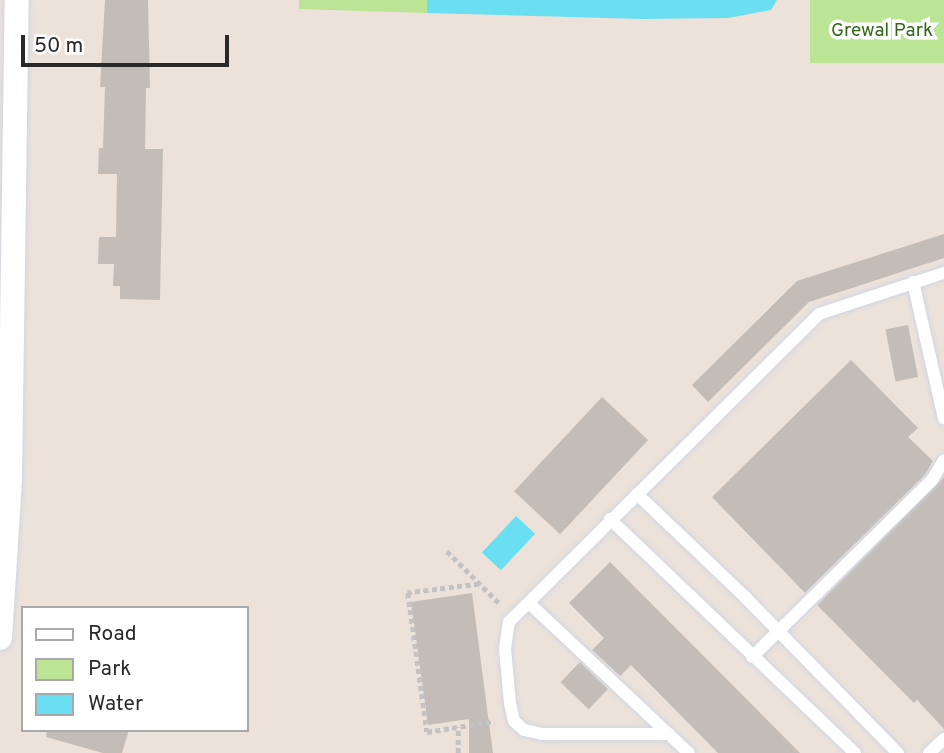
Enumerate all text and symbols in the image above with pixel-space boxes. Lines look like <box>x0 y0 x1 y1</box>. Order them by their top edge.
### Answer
scale bar <box>24 21 233 65</box>
park label: Grewal Park <box>831 21 933 43</box>
text: 50 m <box>34 33 83 60</box>
legend <box>21 606 248 732</box>
text: Road <box>88 621 137 648</box>
text: Park <box>88 656 131 683</box>
text: Water <box>88 691 143 718</box>

